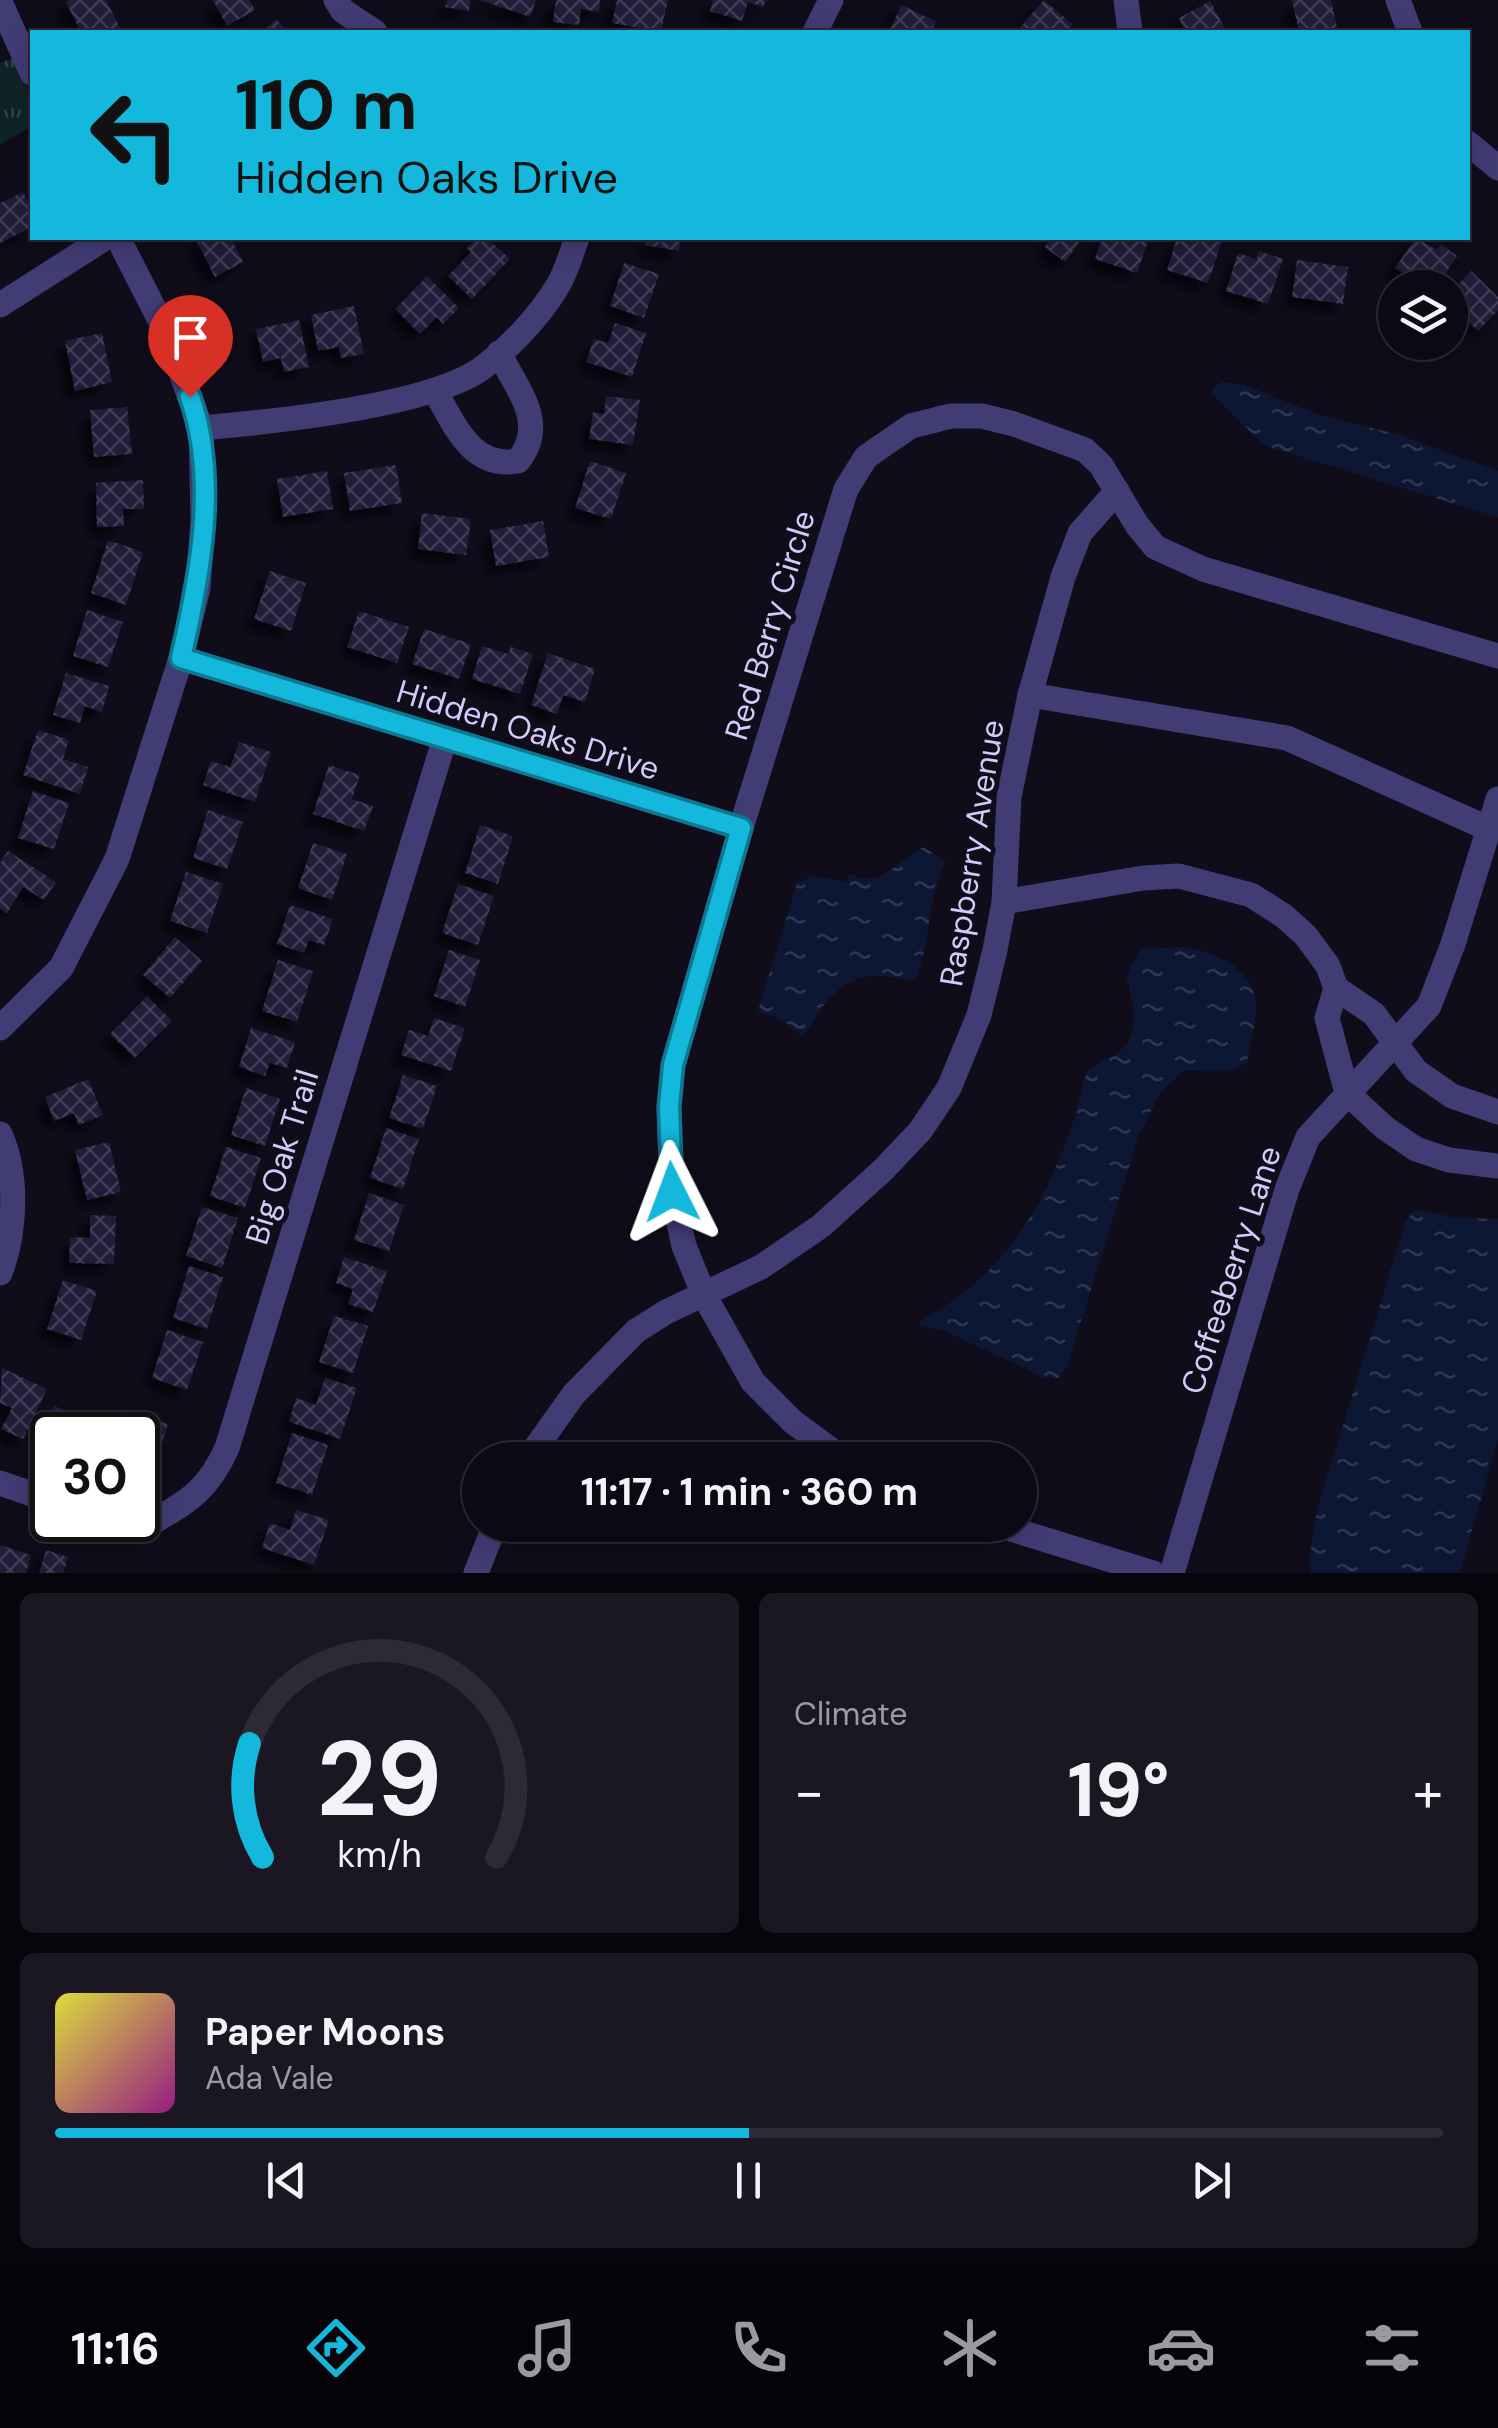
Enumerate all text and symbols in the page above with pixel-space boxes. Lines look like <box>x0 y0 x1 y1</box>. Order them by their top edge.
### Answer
text: 110 m <box>235 60 418 151</box>
icon: left <box>70 70 200 200</box>
text: Hidden Oaks Drive <box>235 148 618 207</box>
map controls <box>1378 270 1468 360</box>
button: layers <box>1378 270 1468 360</box>
pin <box>148 295 233 398</box>
icon: arrive <box>163 310 218 365</box>
street label: Red Berry Circle <box>715 505 825 745</box>
street label: Hidden Oaks Drive <box>392 670 664 790</box>
street label: Raspberry Avenue <box>930 717 1014 989</box>
street label: Big Oak Trail <box>236 1065 328 1249</box>
position arrow <box>620 1140 724 1244</box>
street label: Coffeeberry Lane <box>1171 1141 1291 1399</box>
speed limit sign: 30 <box>30 1412 160 1542</box>
text: 11:17 · 1 min · 360 m <box>581 1467 918 1517</box>
text: Climate <box>794 1693 908 1735</box>
text: 29 <box>317 1712 442 1847</box>
text: 19° <box>1067 1742 1170 1839</box>
text: − <box>794 1756 824 1828</box>
text: + <box>1413 1756 1443 1828</box>
text: km/h <box>337 1832 422 1878</box>
text: Paper Moons <box>205 2007 445 2057</box>
text: Ada Vale <box>205 2057 334 2099</box>
icon: previous <box>259 2153 314 2208</box>
icon: pause <box>721 2153 776 2208</box>
icon: next <box>1184 2153 1239 2208</box>
icon: directions <box>301 2313 371 2383</box>
icon: music <box>512 2313 582 2383</box>
icon: phone <box>724 2313 794 2383</box>
icon: climate <box>935 2313 1005 2383</box>
icon: car <box>1146 2313 1216 2383</box>
icon: filters <box>1357 2313 1427 2383</box>
text: 11:16 <box>71 2319 160 2378</box>

